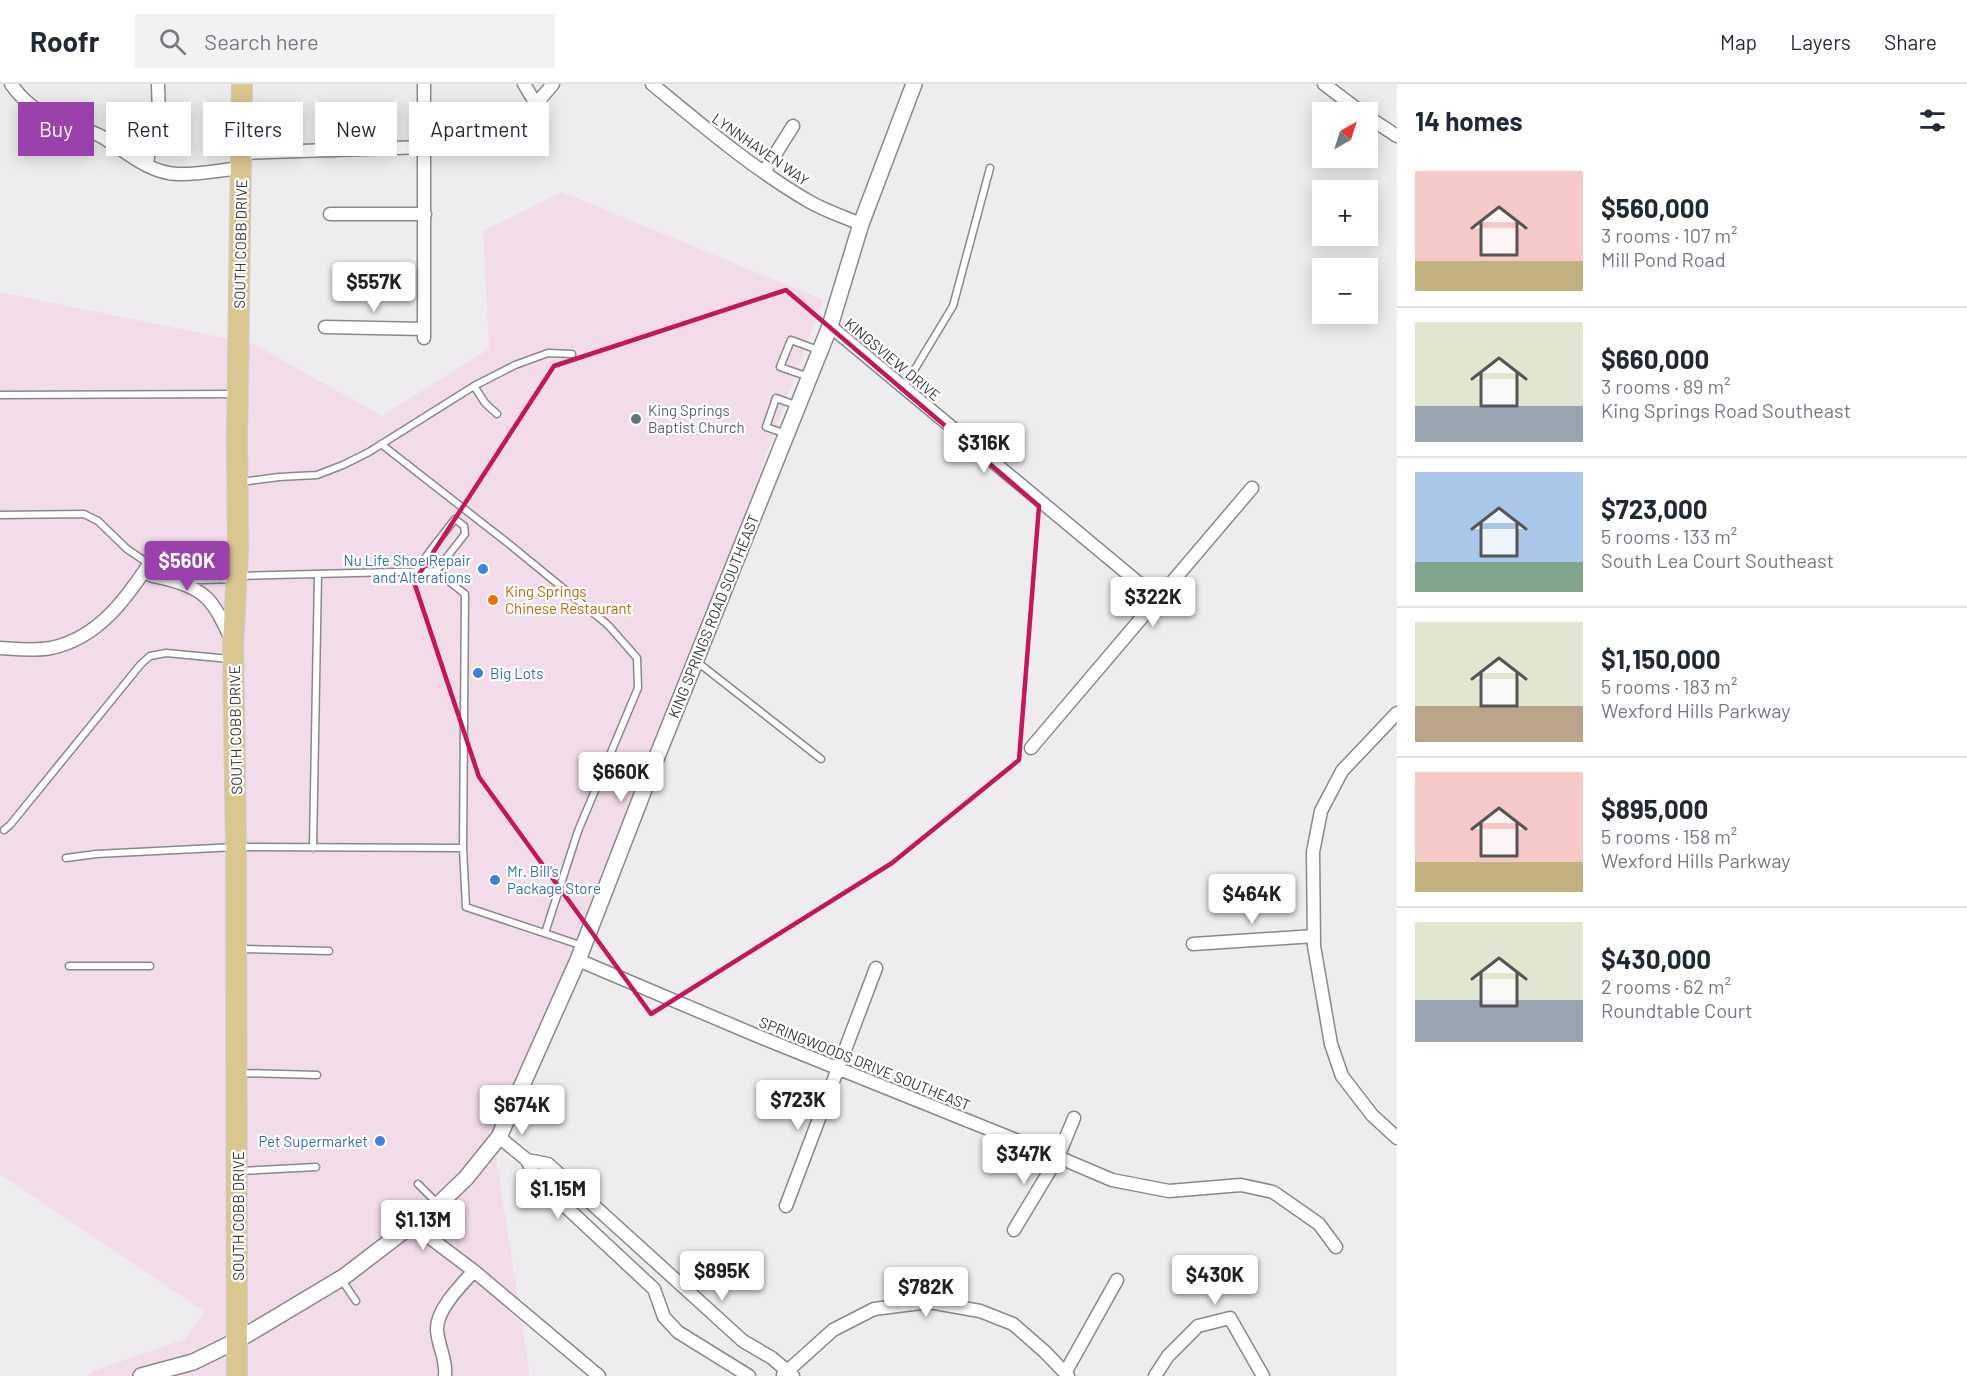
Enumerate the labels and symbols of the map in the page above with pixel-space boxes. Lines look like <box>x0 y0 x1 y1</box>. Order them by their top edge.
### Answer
north arrow <box>1312 102 1378 168</box>
street label: LYNNHAVEN WAY <box>709 109 813 189</box>
street label: SOUTH COBB DRIVE <box>230 179 250 309</box>
pin: $557K <box>332 262 416 313</box>
street label: KINGSVIEW DRIVE <box>842 314 944 404</box>
place label: King Springs Baptist Church <box>648 401 745 436</box>
marker: King Springs Baptist Church <box>629 412 643 426</box>
pin: $316K <box>942 423 1026 474</box>
street label: KING SPRINGS ROAD SOUTHEAST <box>664 512 762 720</box>
pin: $560K <box>145 541 229 592</box>
place label: Nu Life Shoe Repair and Alterations <box>344 551 472 586</box>
marker: Nu Life Shoe Repair and Alterations <box>476 562 490 576</box>
pin: $322K <box>1111 577 1195 628</box>
place label: King Springs Chinese Restaurant <box>505 582 632 617</box>
marker: King Springs Chinese Restaurant <box>486 593 500 607</box>
place label: Big Lots <box>490 664 544 682</box>
street label: SOUTH COBB DRIVE <box>225 665 245 795</box>
marker: Big Lots <box>471 666 485 680</box>
pin: $660K <box>579 752 663 803</box>
place label: Mr. Bill's Package Store <box>507 862 601 897</box>
marker: Mr. Bill's Package Store <box>488 873 502 887</box>
pin: $464K <box>1210 874 1294 925</box>
street label: SPRINGWOODS DRIVE SOUTHEAST <box>757 1012 973 1114</box>
pin: $723K <box>756 1080 840 1131</box>
pin: $674K <box>480 1085 564 1136</box>
place label: Pet Supermarket <box>258 1132 368 1150</box>
marker: Pet Supermarket <box>373 1134 387 1148</box>
pin: $347K <box>982 1134 1066 1185</box>
street label: SOUTH COBB DRIVE <box>229 1151 247 1281</box>
pin: $1.15M <box>509 1169 607 1220</box>
pin: $1.13M <box>374 1200 472 1251</box>
pin: $895K <box>680 1251 764 1302</box>
pin: $430K <box>1173 1255 1257 1306</box>
pin: $782K <box>884 1267 968 1318</box>

